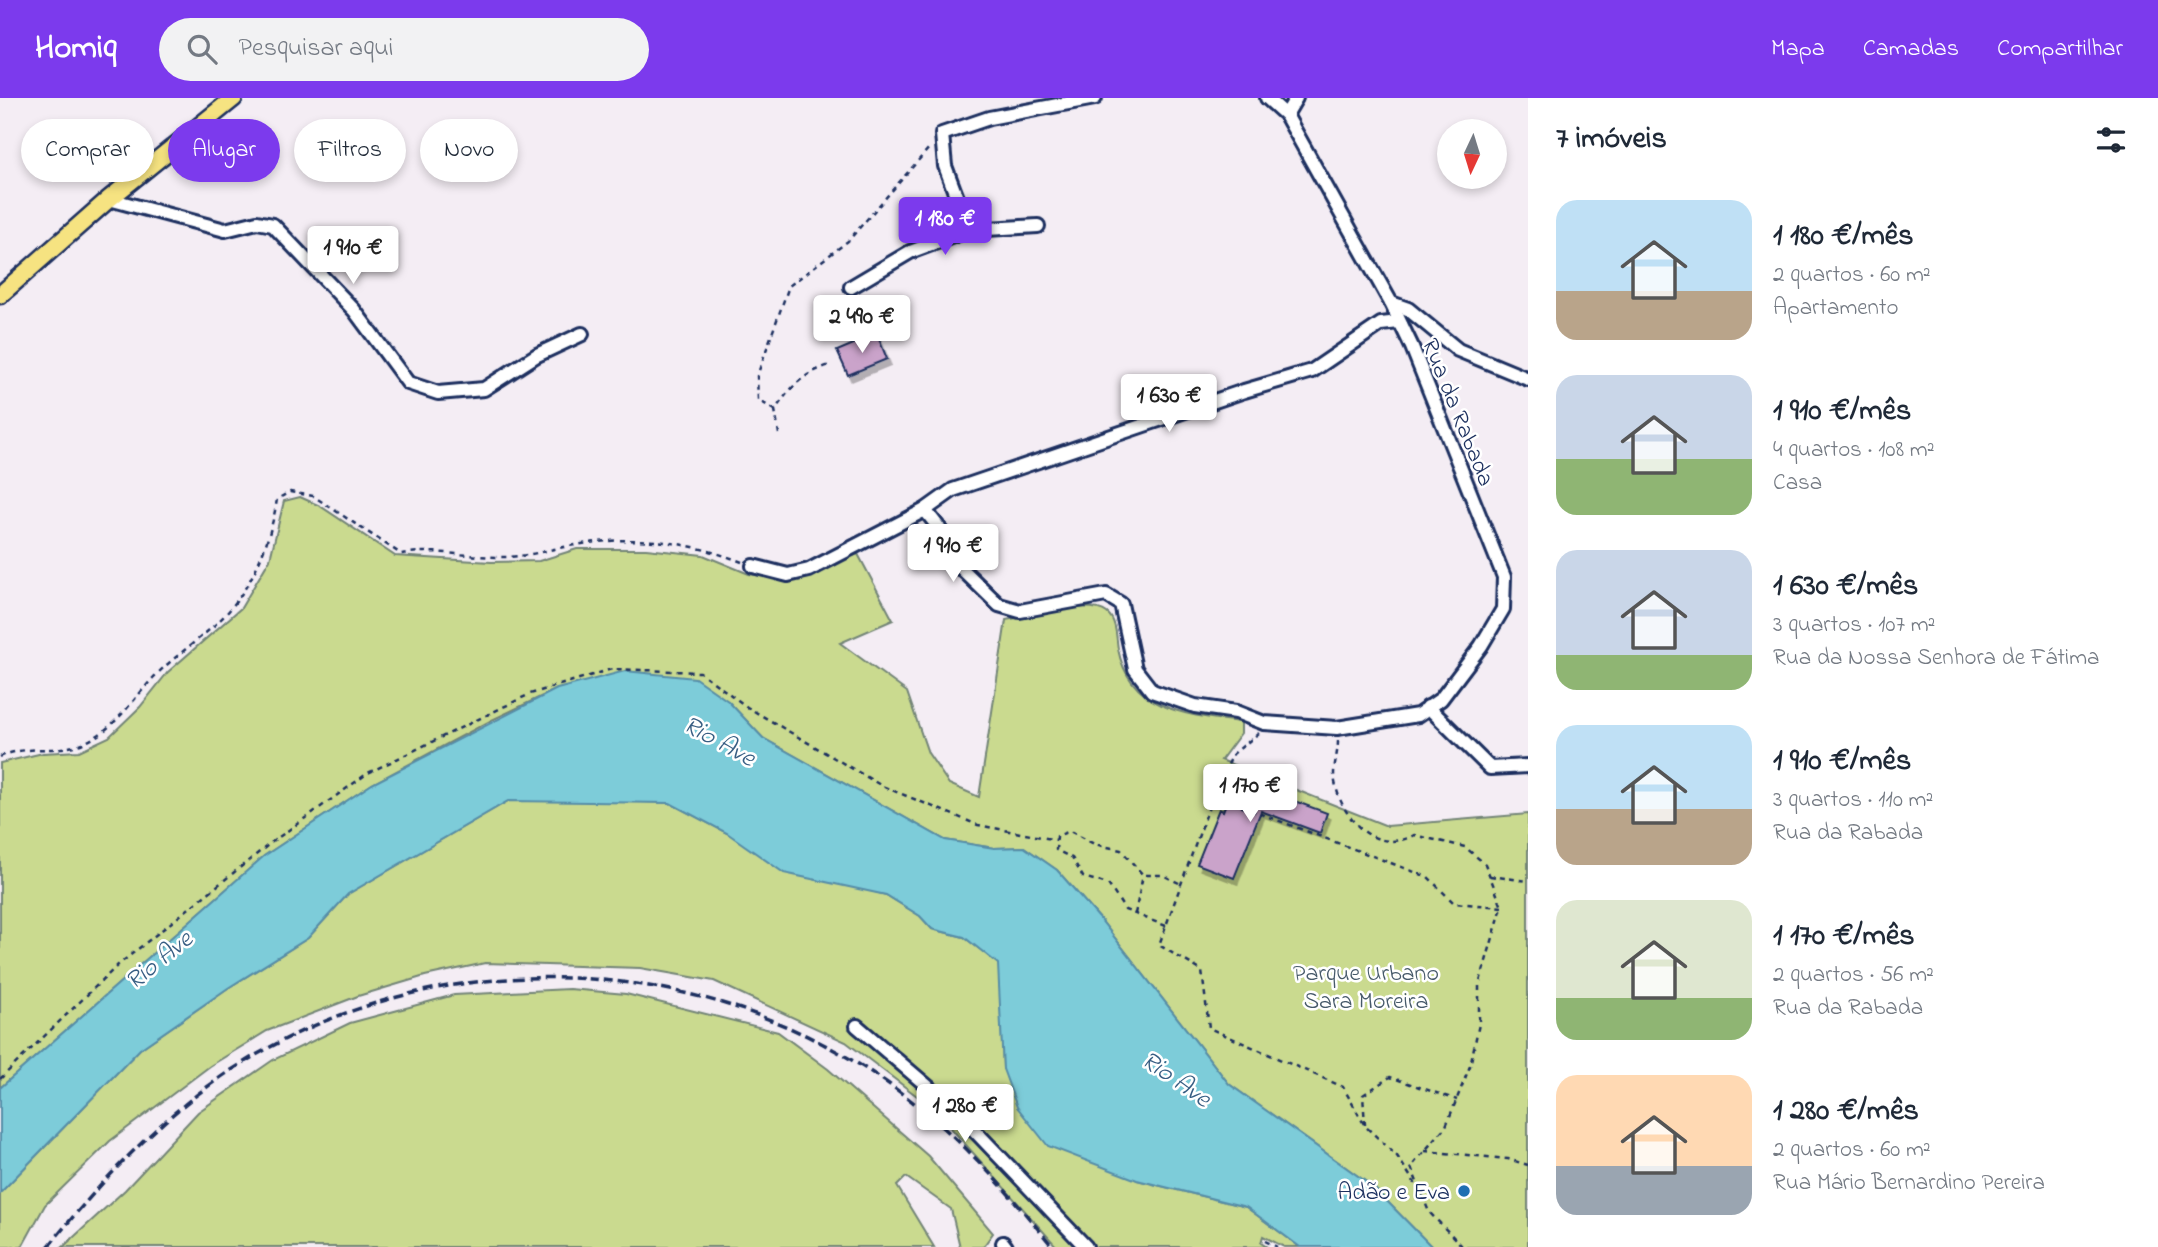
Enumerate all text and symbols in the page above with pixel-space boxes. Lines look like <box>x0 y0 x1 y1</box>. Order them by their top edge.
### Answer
search box <box>159 18 649 81</box>
text: Homiq <box>35 25 117 73</box>
icon: search <box>183 30 221 68</box>
text: Pesquisar aqui <box>239 30 393 68</box>
text: Mapa <box>1771 32 1825 67</box>
text: Camadas <box>1863 32 1959 67</box>
text: Compartilhar <box>1997 32 2123 67</box>
text: 7 imóveis <box>1556 118 1667 162</box>
chip: Comprar <box>21 119 154 182</box>
chip: Alugar <box>168 119 280 182</box>
chip: Filtros <box>294 119 406 182</box>
chip: Novo <box>420 119 518 182</box>
north arrow <box>1437 119 1507 189</box>
map controls <box>1437 119 1507 189</box>
icon: filters <box>2092 121 2130 159</box>
pin: 1 180 € <box>880 198 1010 257</box>
text: 1 180 € <box>915 203 975 236</box>
text: 1 180 €/mês <box>1773 215 1914 259</box>
pin: 1 910 € <box>288 226 418 286</box>
icon: home <box>1612 228 1696 312</box>
text: 1 910 € <box>323 232 383 265</box>
text: 2 quartos · 60 m² <box>1773 259 1931 292</box>
text: Apartamento <box>1773 292 1899 325</box>
pin: 2 490 € <box>797 296 927 355</box>
text: 2 490 € <box>829 301 895 334</box>
street label: Rua da Rabada <box>1411 334 1502 492</box>
pin: 1 630 € <box>1104 374 1234 434</box>
text: 1 630 € <box>1137 380 1201 413</box>
text: 1 910 €/mês <box>1773 390 1911 434</box>
icon: home <box>1612 403 1696 487</box>
text: 4 quartos · 108 m² <box>1773 434 1935 467</box>
text: Casa <box>1773 467 1822 500</box>
pin: 1 910 € <box>888 524 1018 584</box>
text: 1 910 € <box>923 530 983 563</box>
text: 1 630 €/mês <box>1773 565 1918 609</box>
icon: home <box>1612 578 1696 662</box>
text: 3 quartos · 107 m² <box>1773 609 1935 642</box>
text: Rua da Nossa Senhora de Fátima <box>1773 642 2099 675</box>
water label: Rio Ave <box>675 707 763 779</box>
text: 1 910 €/mês <box>1773 740 1911 784</box>
icon: home <box>1612 753 1696 837</box>
pin: 1 170 € <box>1185 764 1315 824</box>
text: 1 170 € <box>1219 770 1281 803</box>
text: 3 quartos · 110 m² <box>1773 784 1933 817</box>
text: Rua da Rabada <box>1773 817 1923 850</box>
text: 1 170 €/mês <box>1773 915 1915 959</box>
water label: Rio Ave <box>118 921 203 1001</box>
icon: home <box>1612 928 1696 1012</box>
park label: Parque Urbano Sara Moreira <box>1293 957 1439 1020</box>
text: 2 quartos · 56 m² <box>1773 959 1934 992</box>
text: Rua da Rabada <box>1773 992 1923 1025</box>
water label: Rio Ave <box>1133 1043 1219 1119</box>
pin: 1 280 € <box>900 1084 1030 1144</box>
text: 1 280 € <box>933 1090 997 1123</box>
text: 1 280 €/mês <box>1773 1090 1919 1134</box>
icon: home <box>1612 1103 1696 1187</box>
text: 2 quartos · 60 m² <box>1773 1134 1931 1167</box>
text: Rua Mário Bernardino Pereira <box>1773 1167 2045 1200</box>
place label: Adão e Eva <box>1338 1176 1450 1211</box>
marker: Adão e Eva <box>1456 1183 1472 1199</box>

